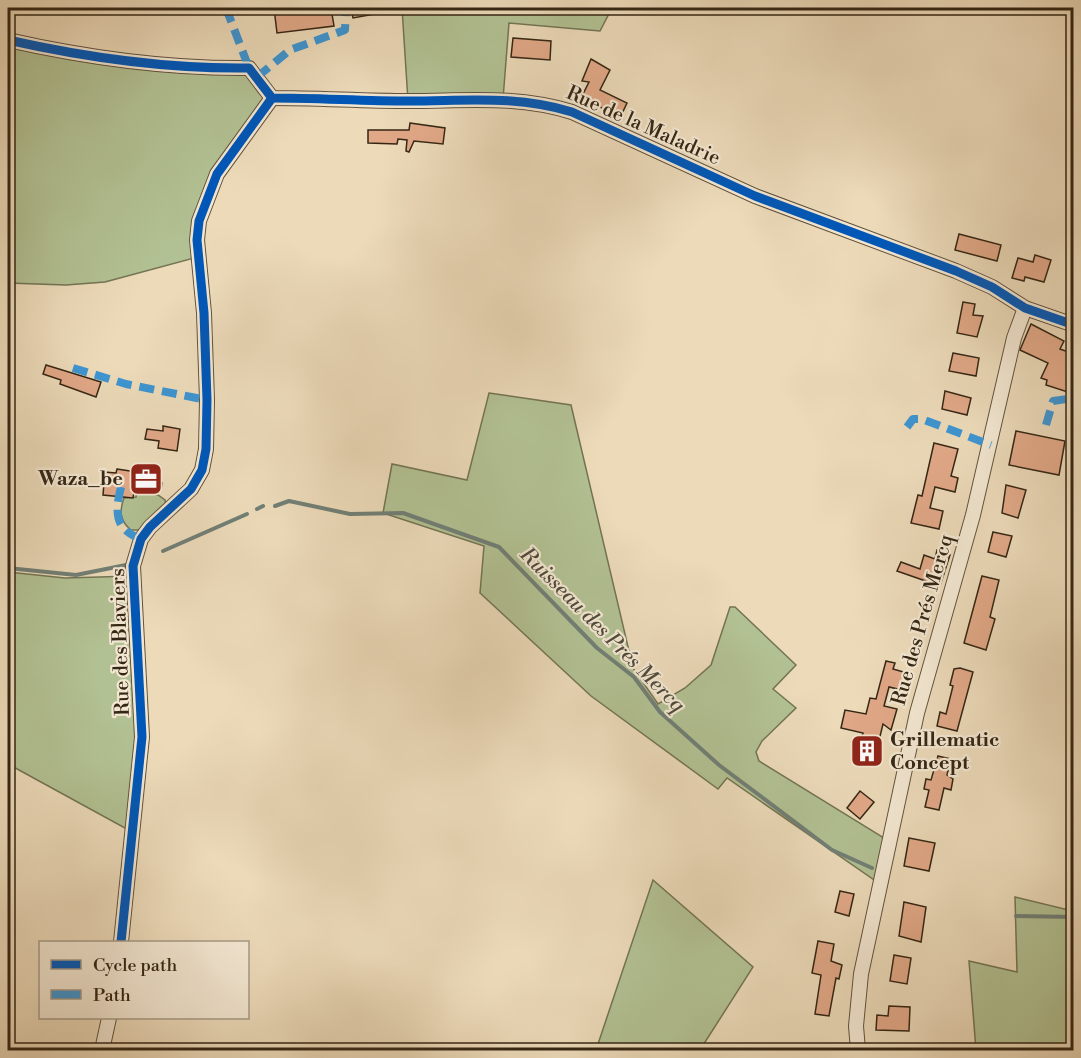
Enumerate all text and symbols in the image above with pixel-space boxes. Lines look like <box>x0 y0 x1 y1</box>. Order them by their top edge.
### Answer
street label: Rue de la Maladrie <box>562 81 724 171</box>
office icon: Waza_be <box>128 461 164 497</box>
place label: Waza_be <box>37 467 123 492</box>
street label: Rue des Prés Mercq <box>887 531 959 708</box>
water label: Ruisseau des Prés Mercq <box>513 541 690 718</box>
street label: Rue des Blaviers <box>106 568 136 716</box>
place label: Grillematic Concept <box>890 728 999 776</box>
building icon: Grillematic Concept <box>849 733 885 769</box>
legend <box>39 941 249 1019</box>
text: Cycle path <box>93 954 177 977</box>
text: Path <box>93 984 131 1007</box>

